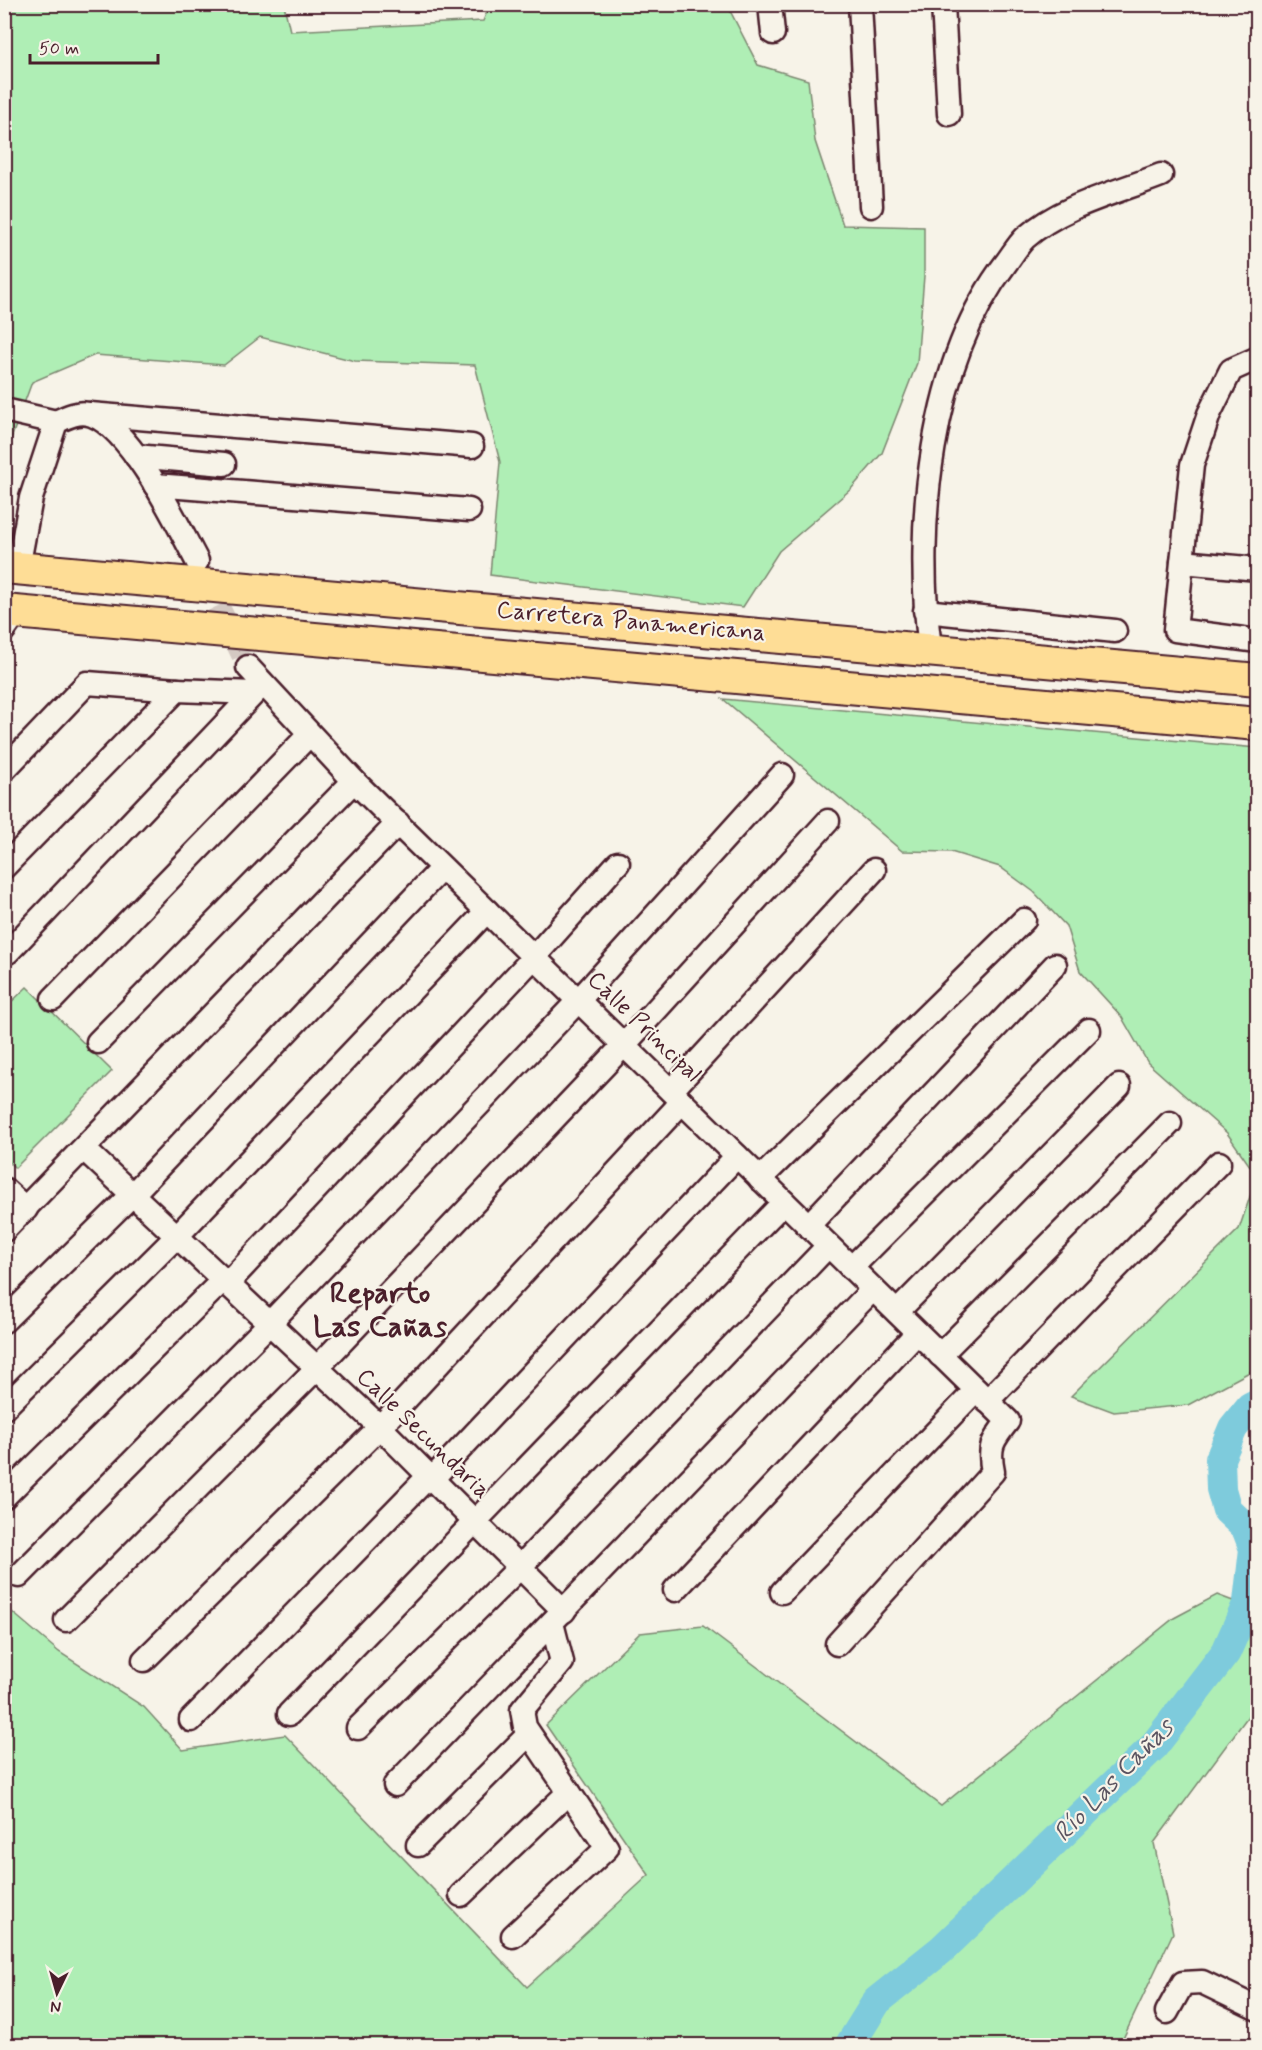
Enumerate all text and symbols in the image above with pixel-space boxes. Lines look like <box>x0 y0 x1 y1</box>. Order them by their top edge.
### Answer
scale bar <box>30 27 158 65</box>
text: 50 m <box>39 37 79 61</box>
street label: Carretera Panamericana <box>495 595 767 649</box>
street label: Calle Principal <box>580 965 708 1089</box>
district label: Reparto Las Cañas <box>313 1274 448 1347</box>
street label: Calle Secundaria <box>349 1362 497 1506</box>
water label: Río Las Cañas <box>1047 1710 1183 1850</box>
north arrow <box>27 1963 87 2023</box>
text: N <box>50 1996 62 2017</box>

